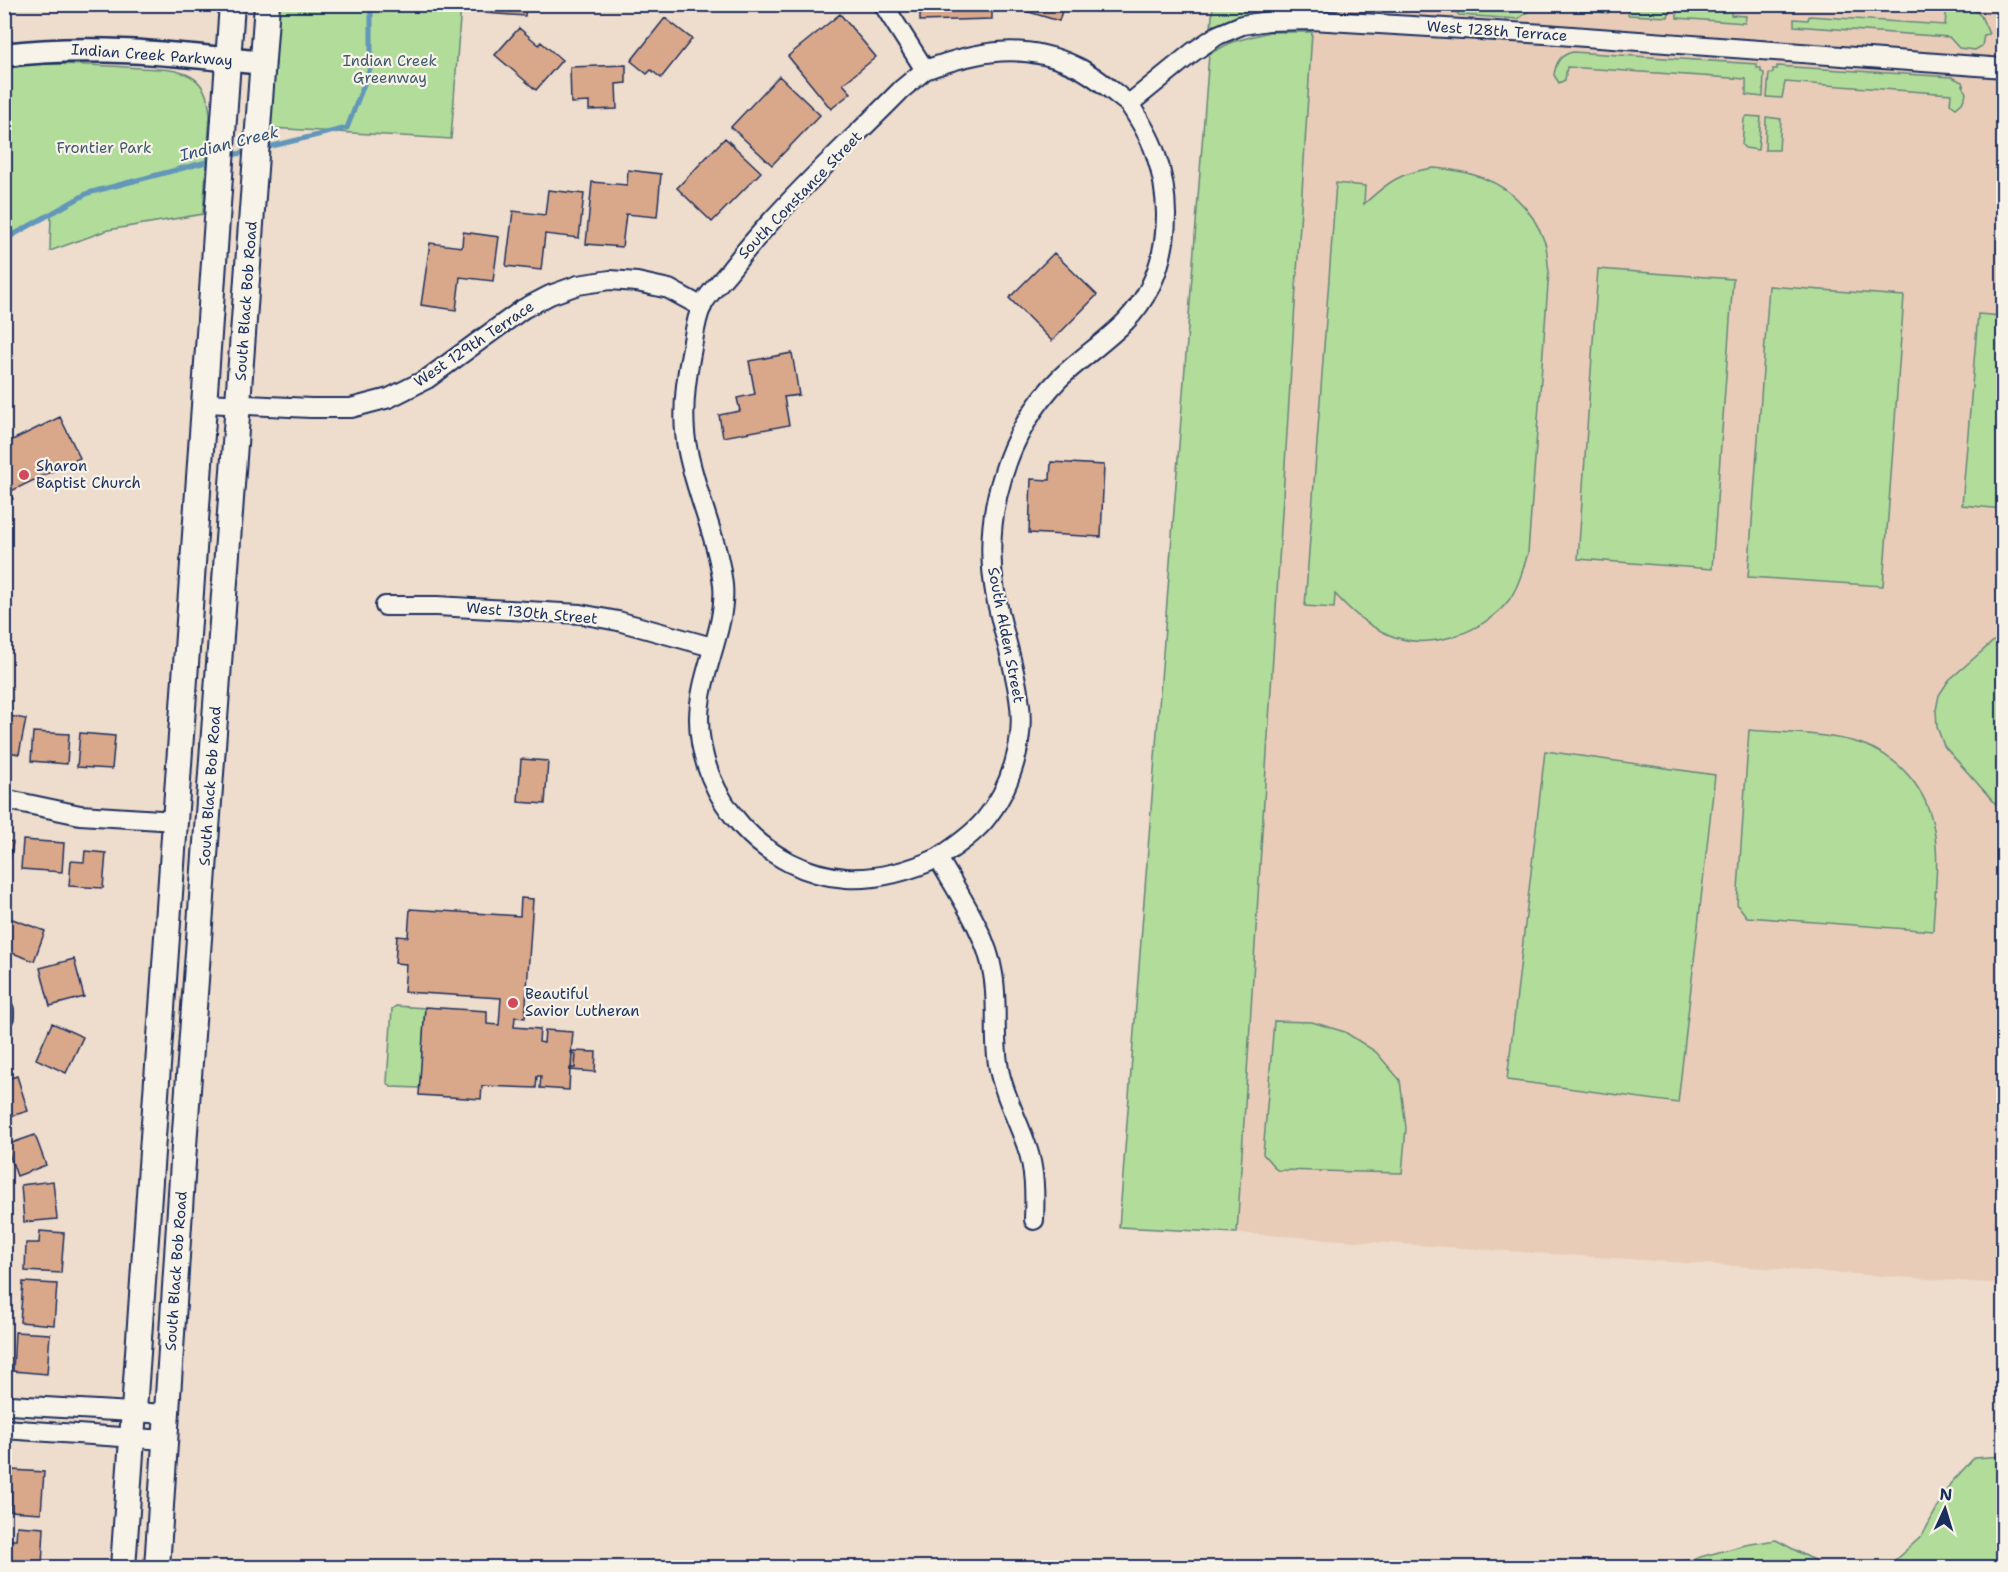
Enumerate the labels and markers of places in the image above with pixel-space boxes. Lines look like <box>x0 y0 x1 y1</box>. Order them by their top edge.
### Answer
place label: Sharon Baptist Church <box>36 456 141 493</box>
marker: Sharon Baptist Church <box>17 468 31 482</box>
place label: Beautiful Savior Lutheran <box>525 984 640 1021</box>
marker: Beautiful Savior Lutheran <box>506 996 520 1010</box>

